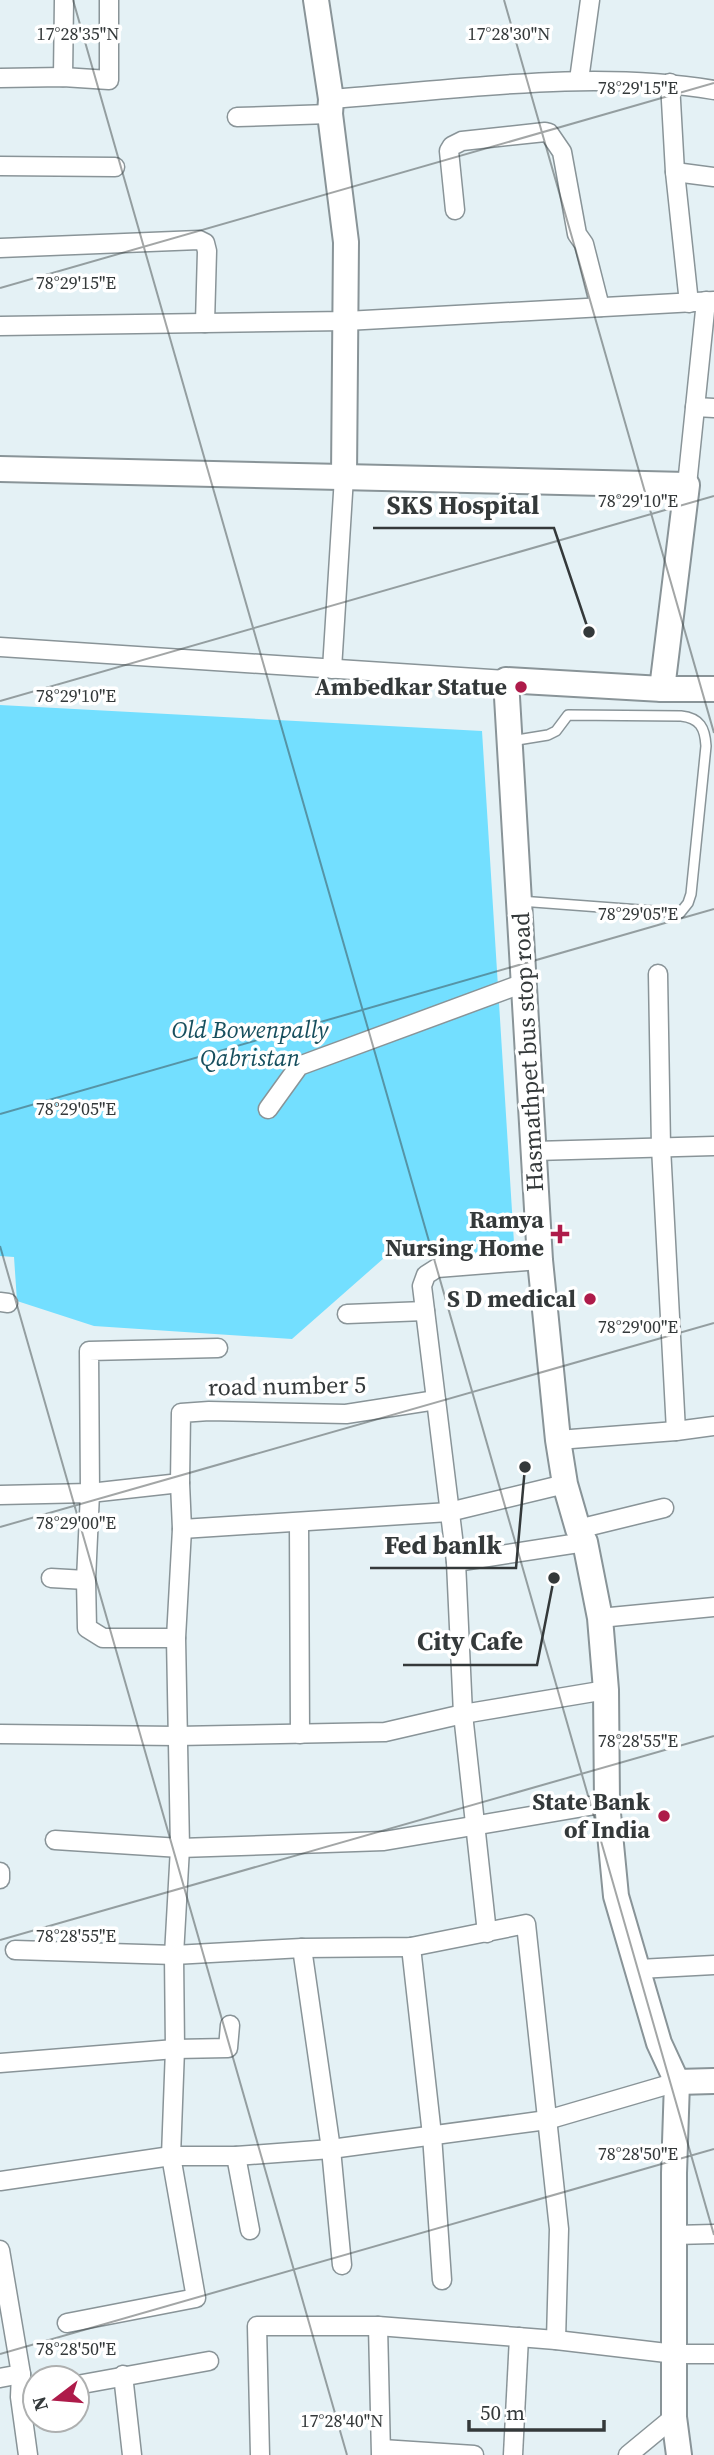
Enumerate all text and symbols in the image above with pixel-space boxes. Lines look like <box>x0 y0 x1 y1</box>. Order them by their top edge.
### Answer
text: 17°28'35"N <box>37 21 119 46</box>
text: 17°28'30"N <box>468 21 550 46</box>
text: 78°29'15"E <box>598 75 678 100</box>
text: 78°29'15"E <box>36 270 116 295</box>
callout: SKS Hospital <box>373 481 554 528</box>
text: SKS Hospital <box>387 487 539 523</box>
text: 78°29'10"E <box>598 488 678 513</box>
place label: Ambedkar Statue <box>315 670 507 703</box>
marker: Ambedkar Statue <box>513 679 529 695</box>
text: 78°29'10"E <box>36 683 116 708</box>
text: 78°29'05"E <box>598 901 678 926</box>
street label: Hasmathpet bus stop road <box>504 911 551 1193</box>
park label: Old Bowenpally Qabristan <box>171 1013 329 1074</box>
text: 78°29'05"E <box>36 1096 116 1121</box>
place label: Ramya Nursing Home <box>385 1203 544 1264</box>
marker: Ramya Nursing Home <box>550 1224 570 1244</box>
place label: S D medical <box>447 1282 576 1315</box>
marker: S D medical <box>582 1291 598 1307</box>
text: 78°29'00"E <box>598 1314 678 1339</box>
street label: road number 5 <box>208 1368 366 1403</box>
text: 78°29'00"E <box>36 1510 116 1535</box>
callout: Fed banlk <box>370 1521 516 1568</box>
text: Fed banlk <box>384 1527 502 1563</box>
callout: City Cafe <box>403 1618 537 1665</box>
text: City Cafe <box>417 1623 523 1659</box>
text: 78°28'55"E <box>598 1728 678 1753</box>
place label: State Bank of India <box>532 1785 651 1846</box>
marker: State Bank of India <box>656 1808 672 1824</box>
text: 78°28'55"E <box>36 1923 116 1948</box>
text: 78°28'50"E <box>598 2141 678 2166</box>
text: 78°28'50"E <box>36 2336 116 2361</box>
north arrow <box>21 2364 91 2434</box>
scale bar <box>469 2388 604 2432</box>
text: N <box>25 2393 54 2414</box>
text: 50 m <box>480 2398 525 2427</box>
text: 17°28'40"N <box>301 2408 383 2433</box>

